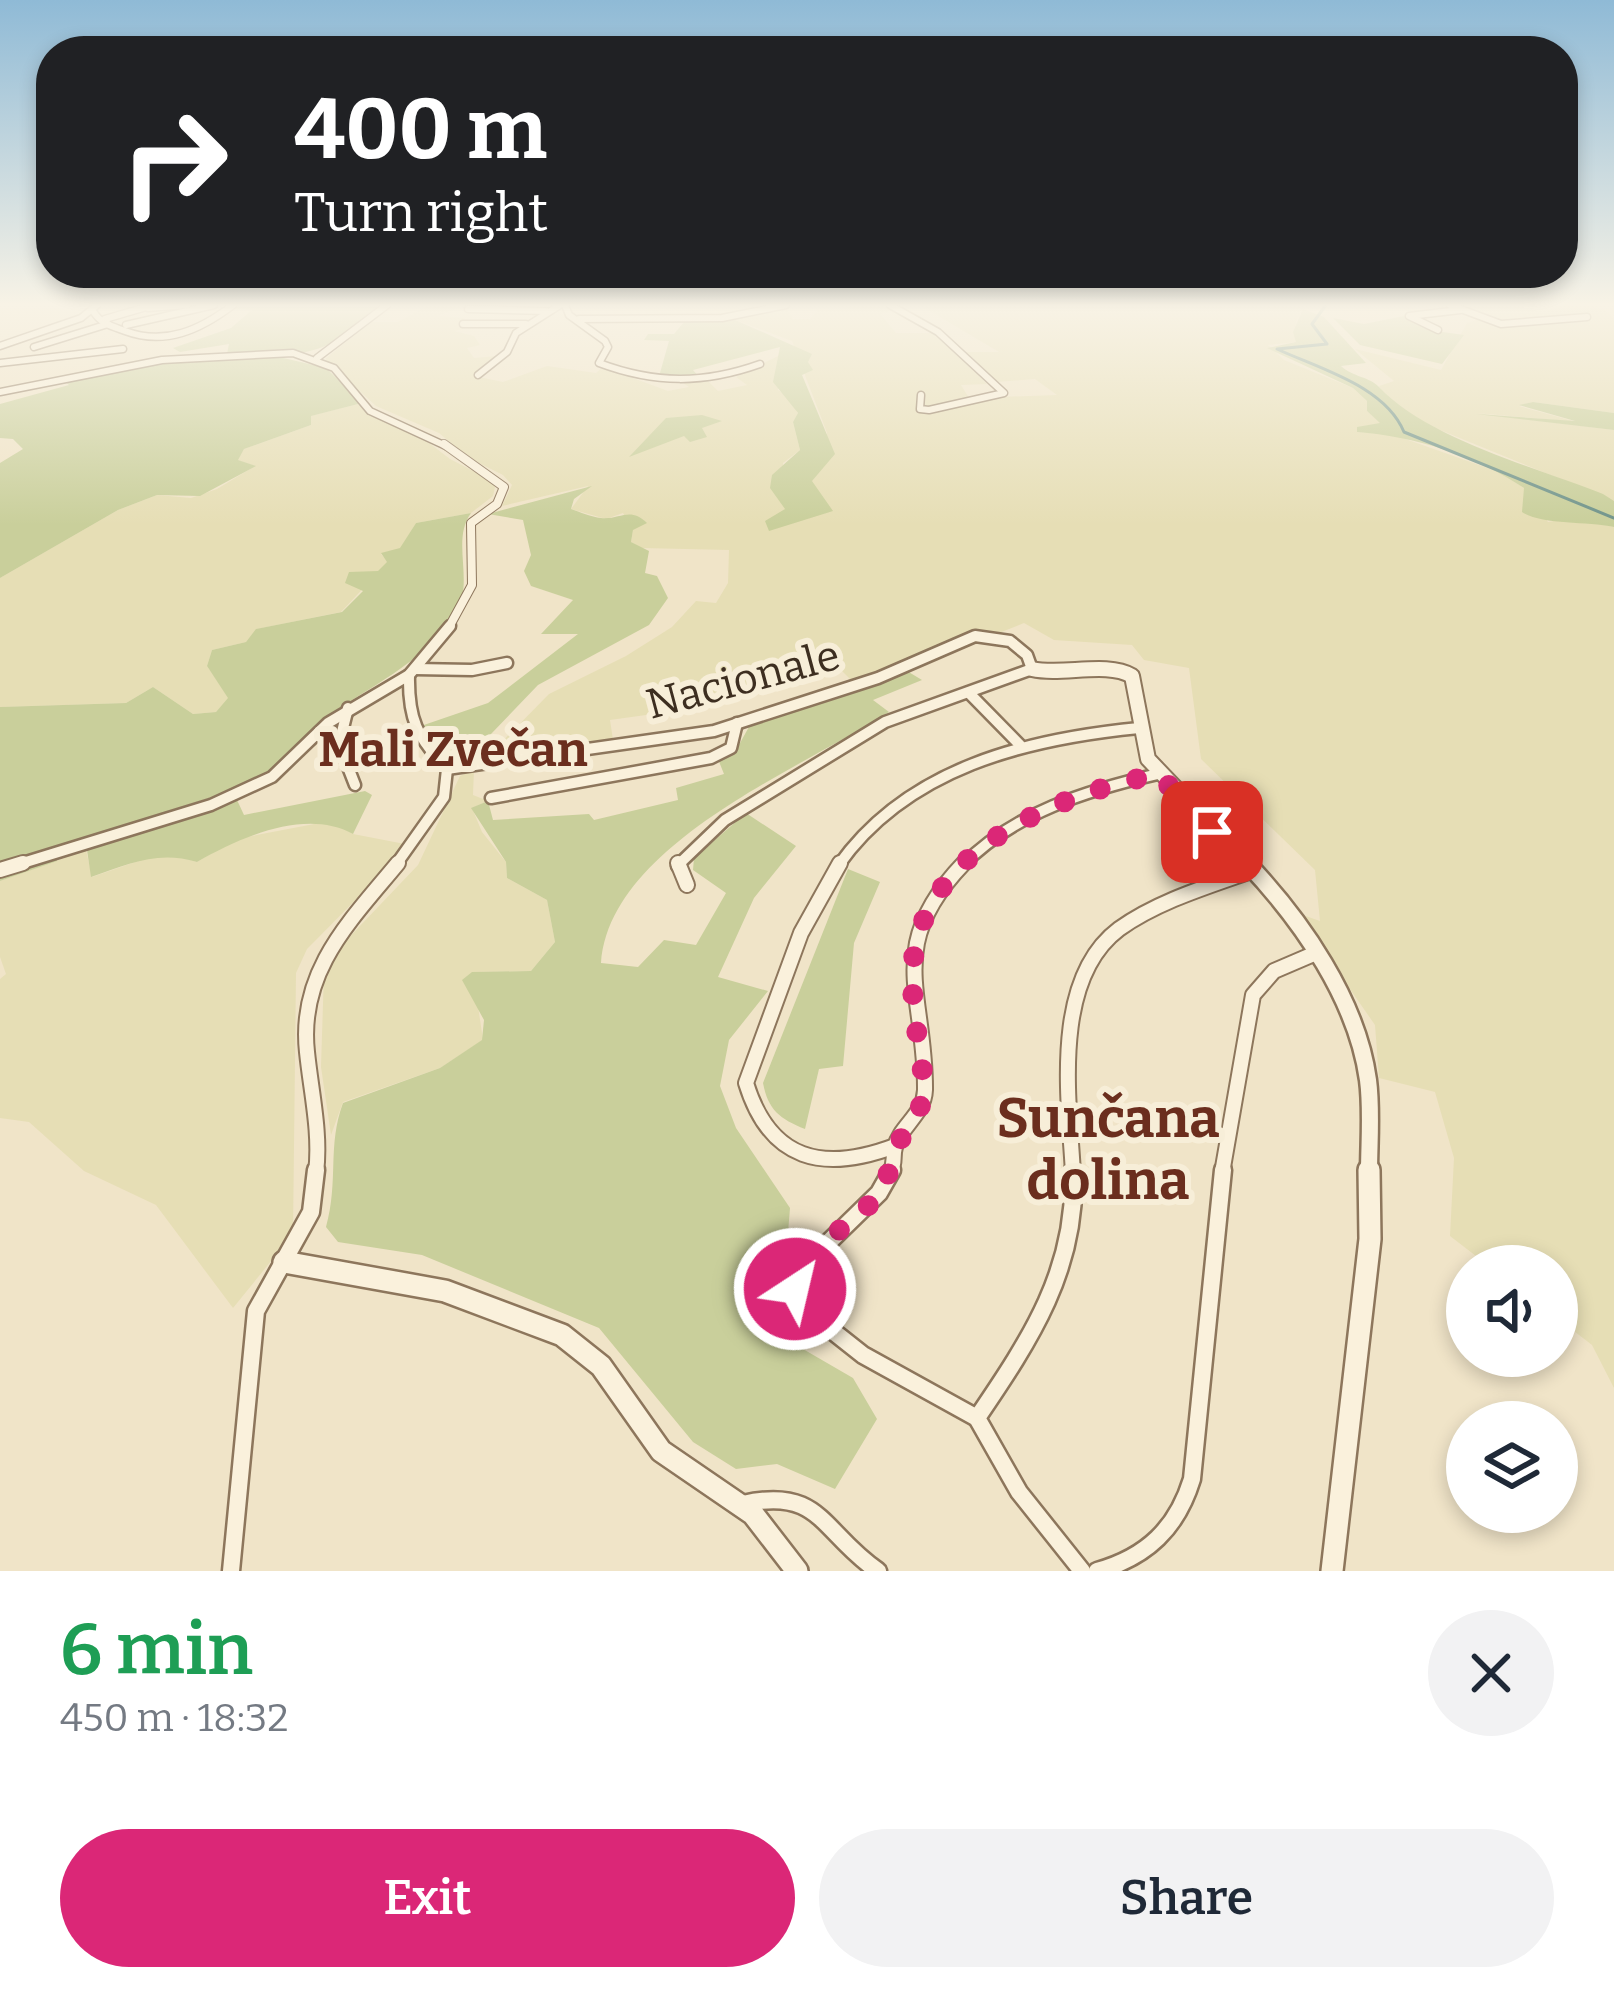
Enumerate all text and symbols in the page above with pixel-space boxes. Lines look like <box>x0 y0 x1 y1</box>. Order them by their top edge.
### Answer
text: 400 m <box>294 79 547 180</box>
icon: right <box>96 84 252 240</box>
text: Turn right <box>294 181 548 245</box>
street label: Nacionale <box>641 630 845 730</box>
district label: Mali Zvečan <box>318 721 588 779</box>
pin <box>1161 781 1263 883</box>
icon: arrive <box>1179 799 1245 865</box>
district label: Sunčana dolina <box>997 1087 1219 1213</box>
position arrow <box>732 1226 858 1352</box>
map controls <box>1446 1245 1578 1533</box>
button: sound <box>1446 1245 1578 1377</box>
button: layers <box>1446 1401 1578 1533</box>
text: 6 min <box>60 1607 253 1693</box>
button: close <box>1428 1610 1554 1736</box>
text: 450 m · 18:32 <box>60 1695 288 1741</box>
button: Exit <box>60 1829 795 1967</box>
button: Share <box>819 1829 1554 1967</box>

